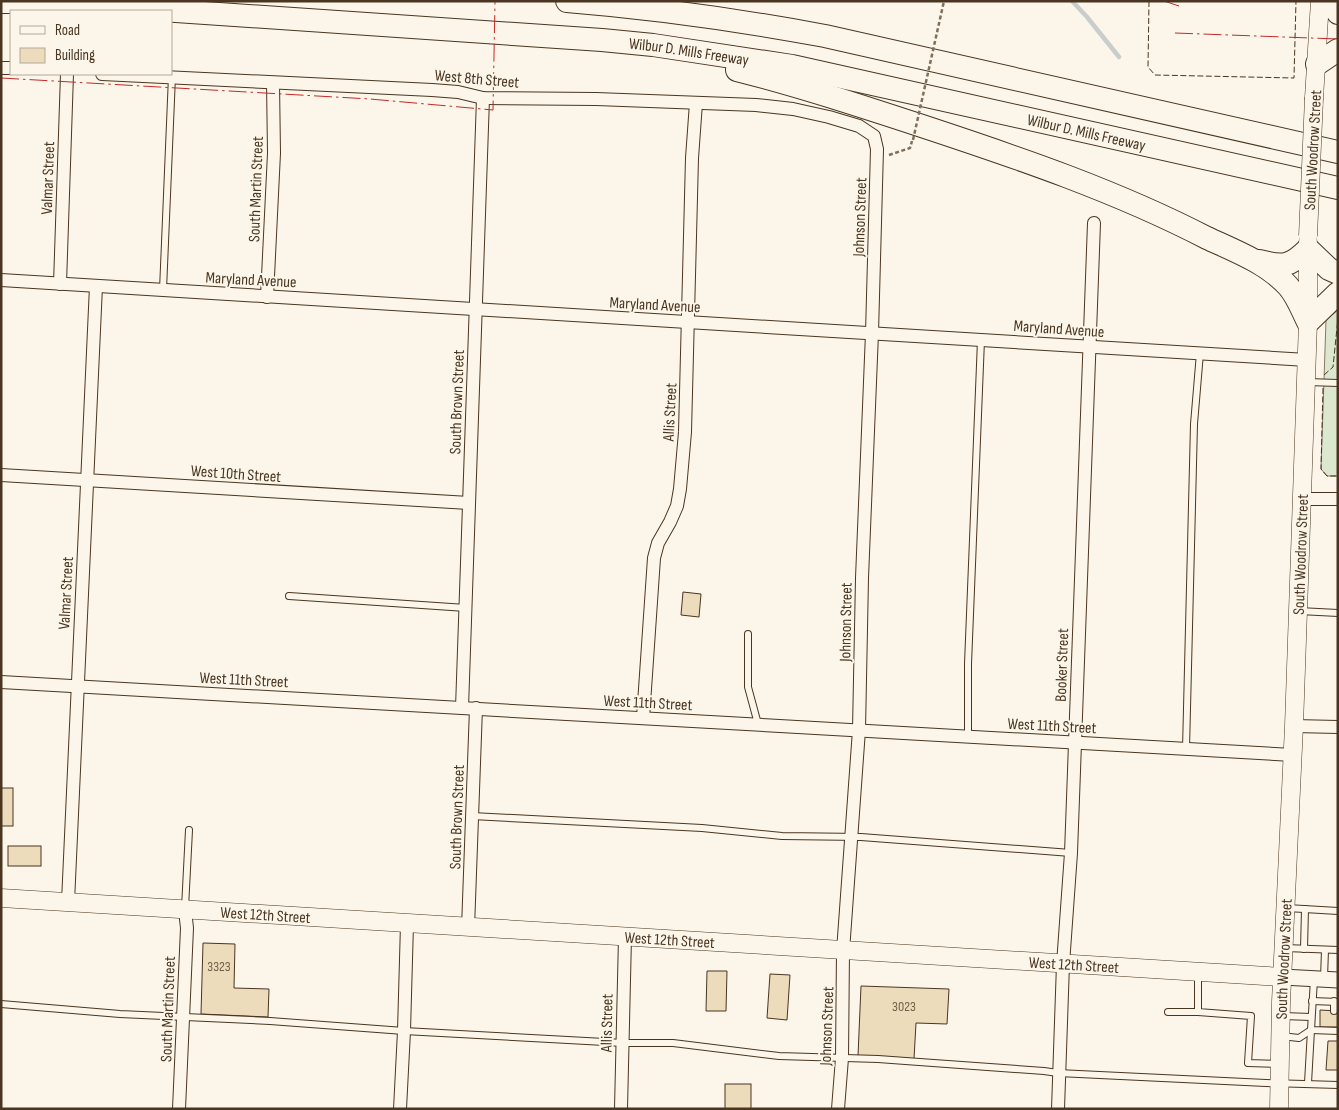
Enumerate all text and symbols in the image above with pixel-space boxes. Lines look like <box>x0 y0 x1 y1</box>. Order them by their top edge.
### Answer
legend <box>10 10 172 75</box>
text: Road <box>55 21 80 40</box>
street label: Wilbur D. Mills Freeway <box>628 35 750 70</box>
text: Building <box>55 46 95 65</box>
street label: West 8th Street <box>434 66 520 93</box>
street label: South Woodrow Street <box>1301 89 1326 211</box>
street label: Wilbur D. Mills Freeway <box>1025 111 1147 156</box>
street label: South Martin Street <box>245 136 268 242</box>
street label: Valmar Street <box>38 141 59 215</box>
street label: Johnson Street <box>850 177 871 258</box>
street label: Maryland Avenue <box>205 269 297 292</box>
street label: Maryland Avenue <box>609 294 701 317</box>
street label: Maryland Avenue <box>1013 317 1105 342</box>
street label: South Brown Street <box>446 349 469 455</box>
street label: Allis Street <box>659 382 682 443</box>
street label: West 10th Street <box>190 462 282 487</box>
street label: South Woodrow Street <box>1290 494 1313 615</box>
street label: Valmar Street <box>55 556 78 630</box>
street label: Johnson Street <box>836 582 857 663</box>
street label: Booker Street <box>1052 628 1073 702</box>
street label: West 11th Street <box>199 669 289 692</box>
street label: West 11th Street <box>603 692 693 715</box>
street label: West 11th Street <box>1007 715 1097 738</box>
street label: South Brown Street <box>446 764 469 870</box>
street label: South Woodrow Street <box>1273 898 1297 1020</box>
street label: West 12th Street <box>220 904 311 928</box>
street label: West 12th Street <box>624 928 715 953</box>
street label: West 12th Street <box>1028 953 1120 978</box>
street label: South Martin Street <box>157 956 180 1062</box>
house number: 3323 <box>207 958 231 975</box>
street label: Johnson Street <box>817 986 838 1067</box>
street label: Allis Street <box>597 994 618 1053</box>
house number: 3023 <box>892 998 916 1015</box>

